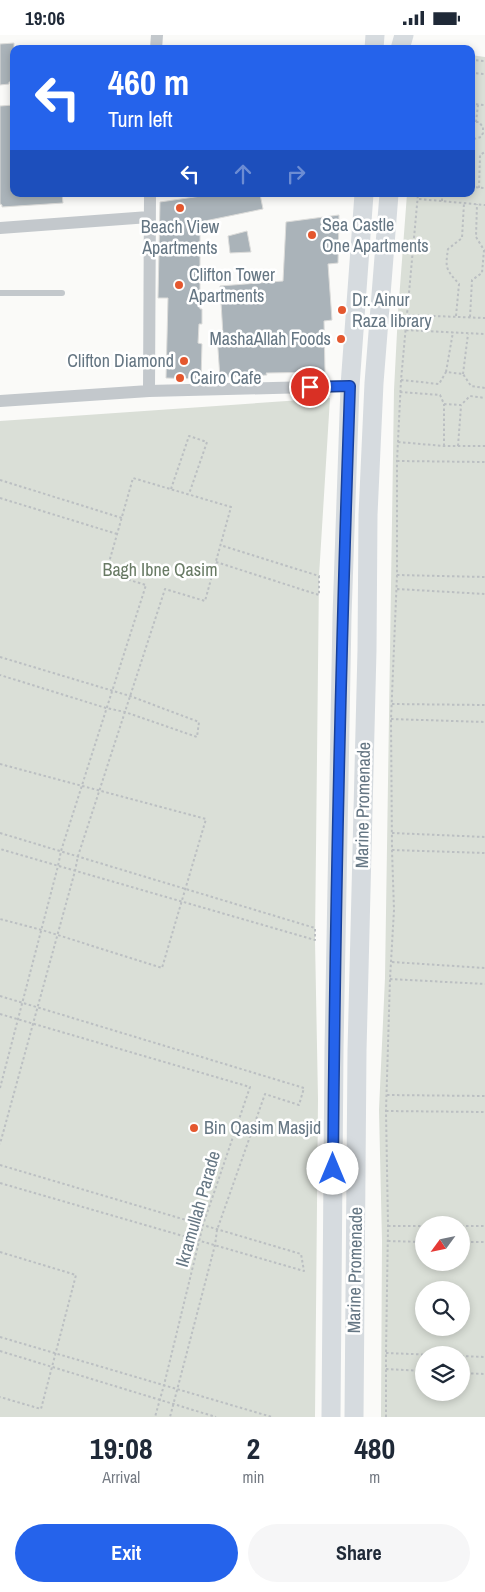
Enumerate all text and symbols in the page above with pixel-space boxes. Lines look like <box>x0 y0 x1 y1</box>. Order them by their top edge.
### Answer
text: 19:06 <box>25 5 65 31</box>
text: 460 m <box>108 59 189 106</box>
icon: left <box>25 65 90 130</box>
text: Turn left <box>108 104 173 134</box>
icon: left <box>176 160 204 188</box>
icon: ahead <box>229 160 257 188</box>
icon: right <box>282 160 310 188</box>
marker: Beach View Apartments <box>174 202 186 214</box>
place label: Sea Castle One Apartments <box>322 212 429 258</box>
place label: Beach View Apartments <box>141 214 220 260</box>
marker: Sea Castle One Apartments <box>306 229 318 241</box>
place label: Clifton Tower Apartments <box>188 262 275 308</box>
marker: Clifton Tower Apartments <box>173 279 185 291</box>
place label: Dr. Ainur Raza library <box>352 287 432 333</box>
marker: Dr. Ainur Raza library <box>336 304 348 316</box>
place label: MashaAllah Foods <box>209 326 331 351</box>
marker: MashaAllah Foods <box>335 333 347 345</box>
place label: Clifton Diamond <box>67 348 174 373</box>
marker: Clifton Diamond <box>178 355 190 367</box>
place label: Cairo Cafe <box>190 365 261 390</box>
pin <box>289 366 331 408</box>
marker: Cairo Cafe <box>174 372 186 384</box>
icon: arrive <box>296 373 324 401</box>
park label: Bagh Ibne Qasim <box>103 557 217 582</box>
street label: Marine Promenade <box>349 742 376 868</box>
place label: Bin Qasim Masjid <box>204 1115 321 1140</box>
marker: Bin Qasim Masjid <box>188 1122 200 1134</box>
position arrow <box>306 1142 358 1194</box>
street label: Ikramullah Parade <box>169 1148 226 1270</box>
street label: Marine Promenade <box>341 1207 368 1333</box>
north arrow <box>415 1216 470 1271</box>
map controls <box>415 1216 470 1401</box>
button: search <box>415 1281 470 1336</box>
button: layers <box>415 1346 470 1401</box>
text: 19:08 <box>90 1428 153 1468</box>
text: 2 <box>247 1428 260 1468</box>
text: 480 <box>354 1428 395 1468</box>
text: Arrival <box>102 1466 140 1488</box>
text: min <box>242 1466 264 1488</box>
text: m <box>369 1466 380 1488</box>
button: Exit <box>15 1524 238 1582</box>
button: Share <box>248 1524 470 1582</box>

